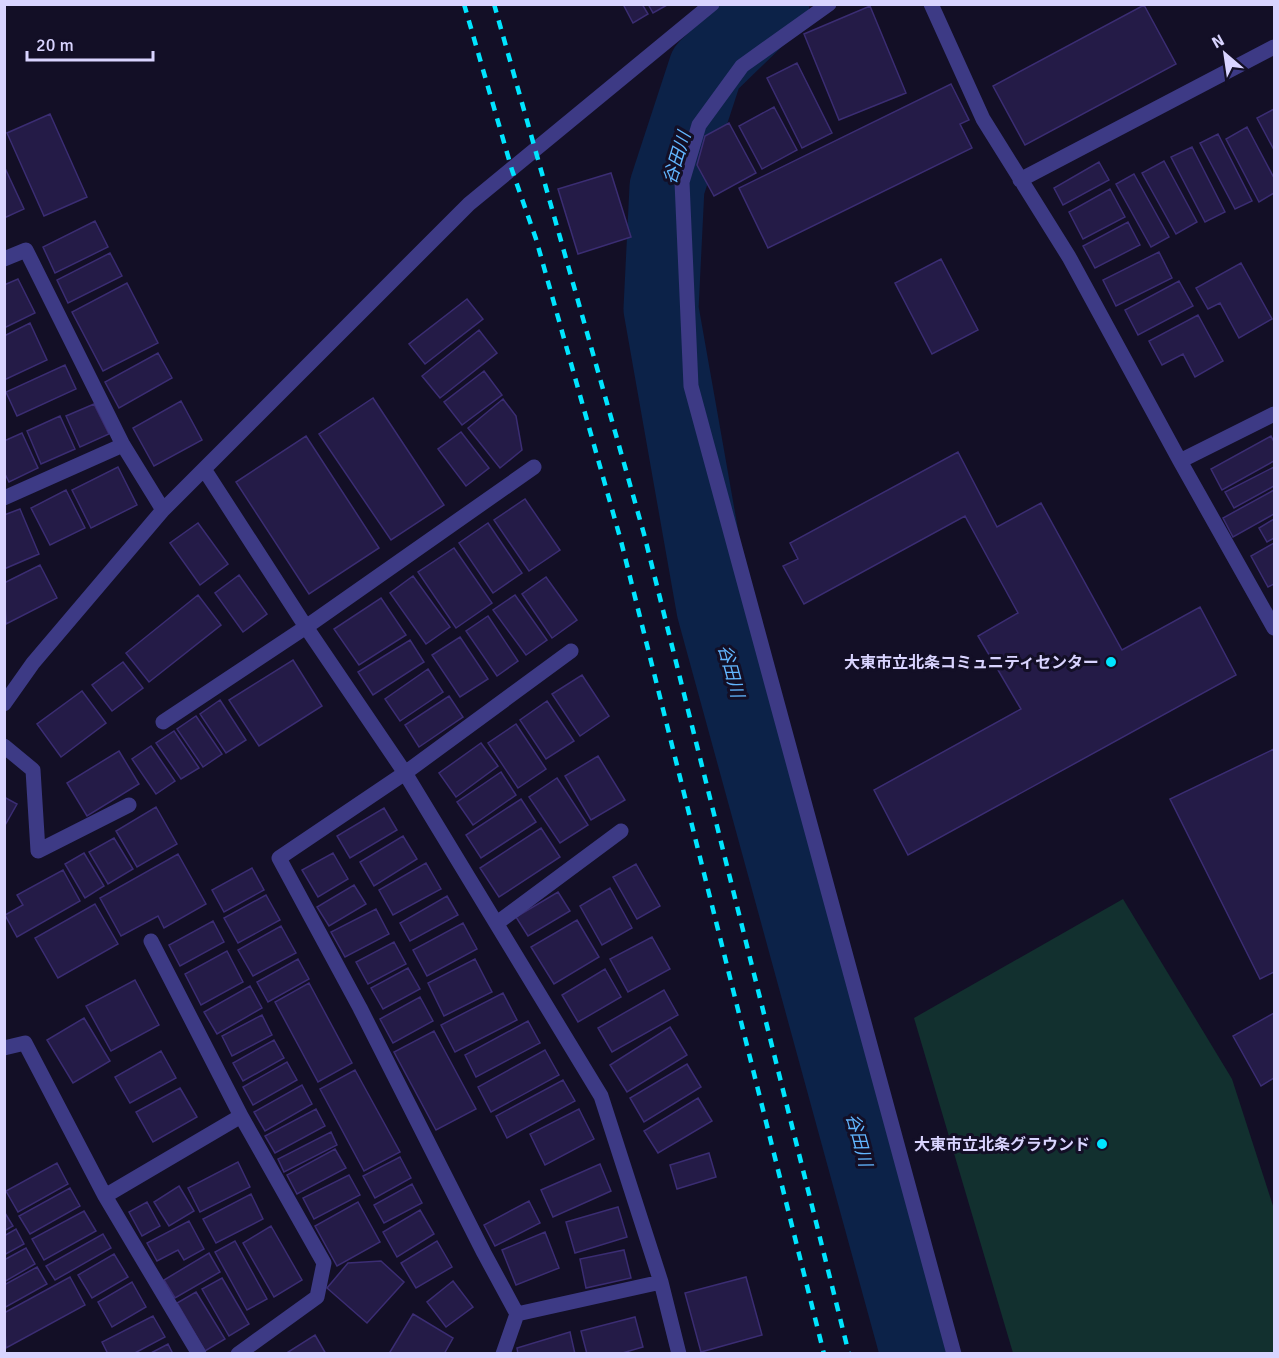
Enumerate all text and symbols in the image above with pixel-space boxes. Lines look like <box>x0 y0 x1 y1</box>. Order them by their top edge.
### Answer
scale bar <box>27 24 153 62</box>
north arrow <box>1195 24 1255 84</box>
text: N <box>1208 30 1228 53</box>
text: 20 m <box>36 34 74 56</box>
water label: 谷田川 <box>659 127 696 187</box>
water label: 谷田川 <box>713 642 749 702</box>
place label: 大東市立北条コミュニティセンター <box>844 653 1099 673</box>
marker: 大東市立北条コミュニティセンター <box>1104 655 1118 669</box>
water label: 谷田川 <box>841 1111 877 1171</box>
place label: 大東市立北条グラウンド <box>914 1135 1090 1155</box>
marker: 大東市立北条グラウンド <box>1095 1137 1109 1151</box>

